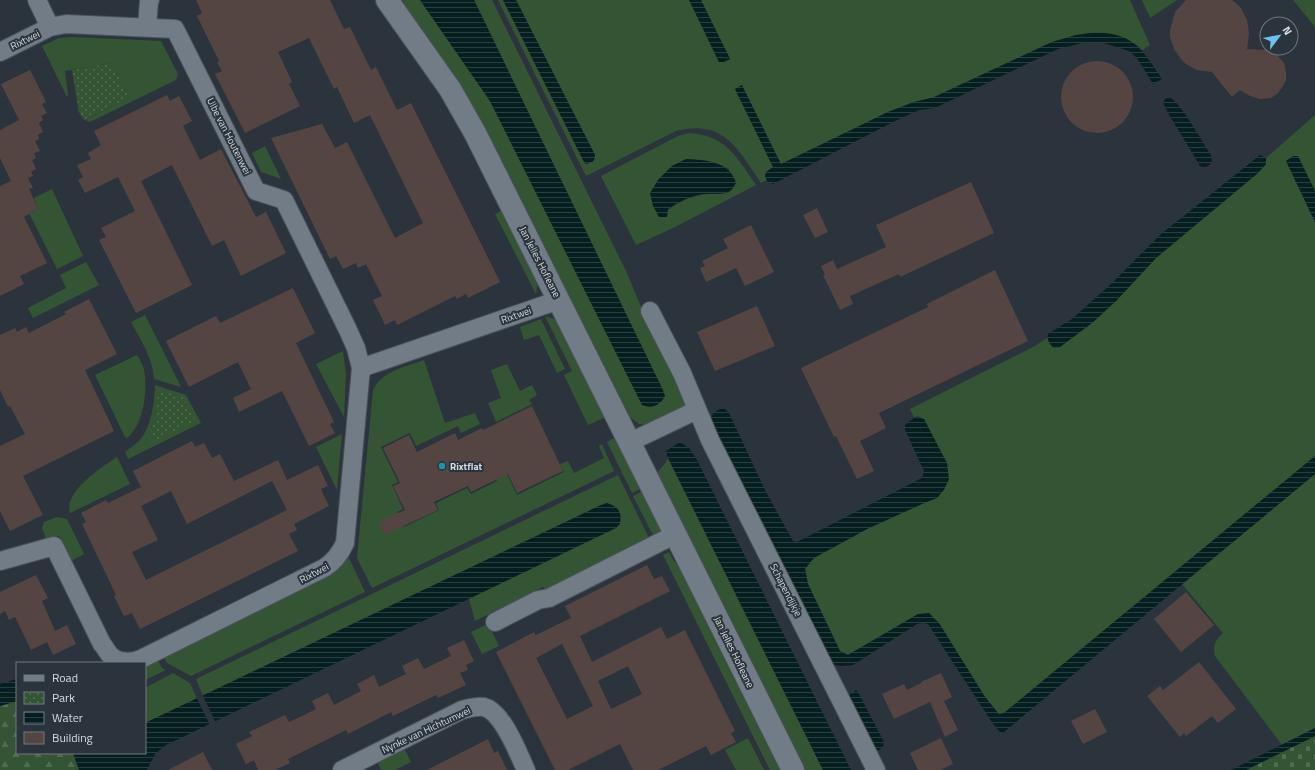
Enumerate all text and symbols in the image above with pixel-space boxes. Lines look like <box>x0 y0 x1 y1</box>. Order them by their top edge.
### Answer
north arrow <box>1259 16 1299 56</box>
text: N <box>1279 23 1296 38</box>
street label: Rixtwei <box>8 26 42 54</box>
street label: Ulbe van Houtenwei <box>203 95 255 177</box>
street label: Jan Jelles Hofleane <box>516 224 564 300</box>
street label: Rixtwei <box>499 303 533 327</box>
place label: Rixtflat <box>450 459 483 474</box>
marker: Rixtflat <box>437 461 447 471</box>
street label: Rixtwei <box>297 559 331 587</box>
street label: Schapendijkje <box>766 561 806 619</box>
street label: Jan Jelles Hofleane <box>710 614 758 690</box>
legend <box>16 662 146 754</box>
text: Road <box>52 668 78 687</box>
text: Park <box>52 688 75 707</box>
street label: Nynke van Hichtumwei <box>379 703 473 757</box>
text: Water <box>52 708 83 727</box>
text: Building <box>52 728 93 747</box>

